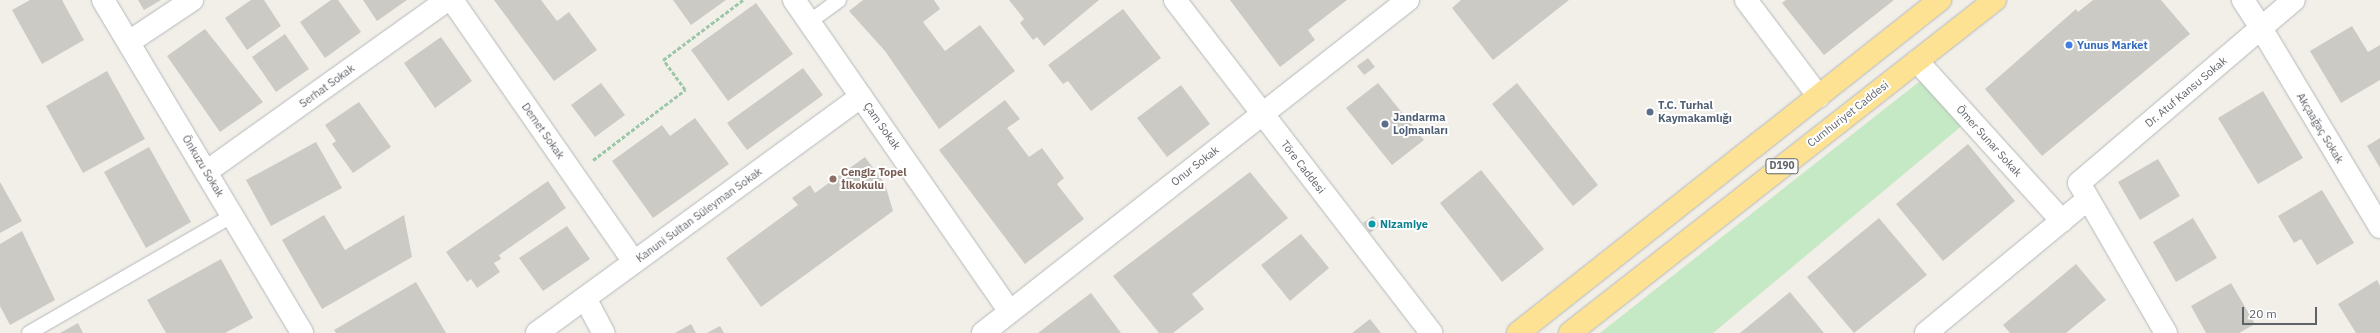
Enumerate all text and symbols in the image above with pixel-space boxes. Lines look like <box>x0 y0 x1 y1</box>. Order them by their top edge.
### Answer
place label: Yunus Market <box>2077 38 2148 52</box>
marker: Yunus Market <box>2064 40 2074 50</box>
street label: Dr. Atuf Kansu Sokak <box>2142 54 2230 130</box>
street label: Serhat Sokak <box>297 62 357 110</box>
street label: Cumhuriyet Caddesi <box>1805 78 1891 150</box>
street label: Akçaağaç Sokak <box>2294 90 2346 166</box>
place label: T.C. Turhal Kaymakamlığı <box>1658 99 1732 125</box>
street label: Demet Sokak <box>519 100 567 162</box>
street label: Çam Sokak <box>861 100 903 152</box>
street label: Ömer Sunar Sokak <box>1954 103 2024 179</box>
marker: T.C. Turhal Kaymakamlığı <box>1645 107 1655 117</box>
place label: Jandarma Lojmanları <box>1393 111 1448 137</box>
marker: Jandarma Lojmanları <box>1380 119 1390 129</box>
street label: Önkuzu Sokak <box>179 133 227 199</box>
street label: Töre Caddesi <box>1278 138 1328 196</box>
street label: Onur Sokak <box>1169 143 1221 189</box>
road number: D190 <box>1765 158 1799 174</box>
street label: Kanuni Sultan Süleyman Sokak <box>634 165 764 265</box>
place label: Cengiz Topel İlkokulu <box>841 166 907 192</box>
marker: Cengiz Topel İlkokulu <box>828 174 838 184</box>
place label: Nizamiye <box>1380 217 1428 231</box>
marker: Nizamiye <box>1367 219 1377 229</box>
scale bar <box>2244 299 2319 325</box>
text: 20 m <box>2249 306 2277 321</box>

